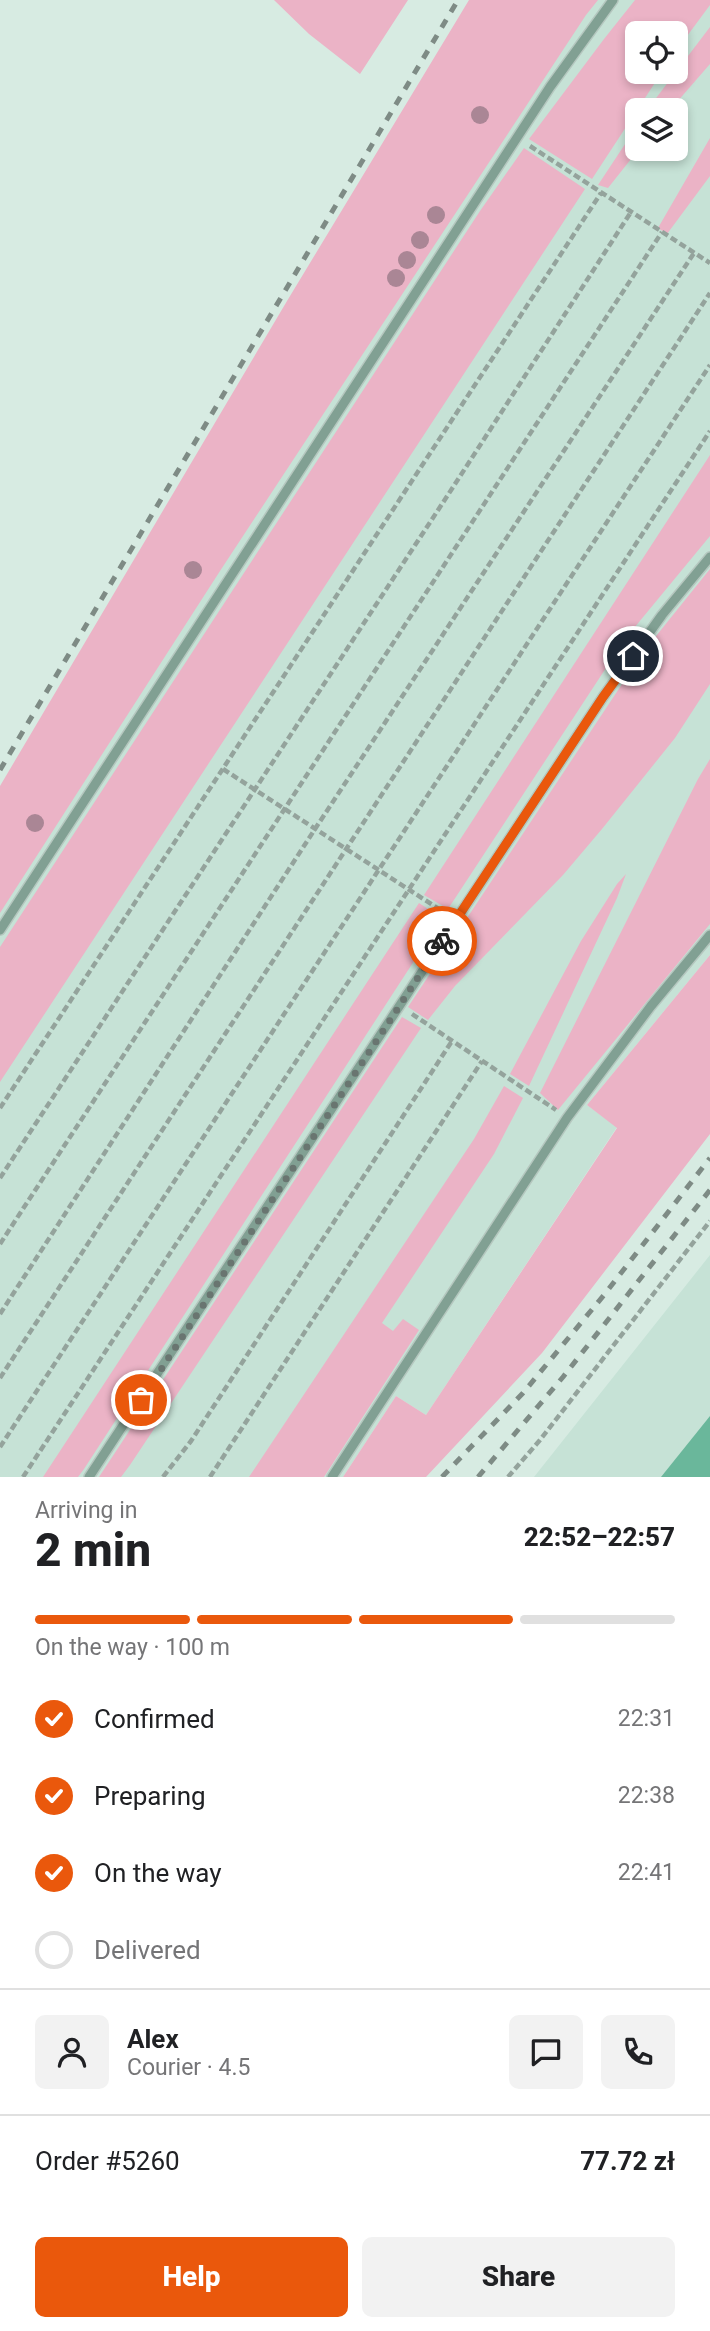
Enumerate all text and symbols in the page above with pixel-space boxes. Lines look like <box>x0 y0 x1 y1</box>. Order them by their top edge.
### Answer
map controls <box>625 21 688 161</box>
button: locate <box>625 21 688 84</box>
button: layers <box>625 98 688 161</box>
pin <box>603 626 663 686</box>
icon: home <box>614 637 652 675</box>
courier <box>407 906 477 976</box>
icon: bike <box>423 922 461 960</box>
pin <box>111 1370 171 1430</box>
icon: bag <box>122 1381 160 1419</box>
text: Arriving in <box>35 1497 138 1524</box>
text: 22:52–22:57 <box>524 1522 675 1552</box>
text: 2 min <box>35 1523 151 1577</box>
text: On the way · 100 m <box>35 1634 230 1661</box>
icon: check <box>35 1700 73 1738</box>
text: Confirmed <box>94 1704 215 1734</box>
text: 22:31 <box>618 1705 675 1732</box>
icon: check <box>35 1777 73 1815</box>
text: Preparing <box>94 1781 206 1811</box>
text: 22:38 <box>618 1782 675 1809</box>
icon: check <box>35 1854 73 1892</box>
text: On the way <box>94 1858 222 1888</box>
text: 22:41 <box>618 1859 675 1886</box>
text: Delivered <box>94 1935 201 1965</box>
button: person <box>35 2015 109 2089</box>
button: chat <box>509 2015 583 2089</box>
button: phone <box>601 2015 675 2089</box>
text: Alex <box>127 2024 179 2054</box>
text: Courier · 4.5 <box>127 2054 250 2081</box>
text: Order #5260 <box>35 2146 180 2176</box>
text: 77.72 zł <box>580 2146 675 2176</box>
button: Help <box>35 2237 348 2317</box>
button: Share <box>362 2237 675 2317</box>

